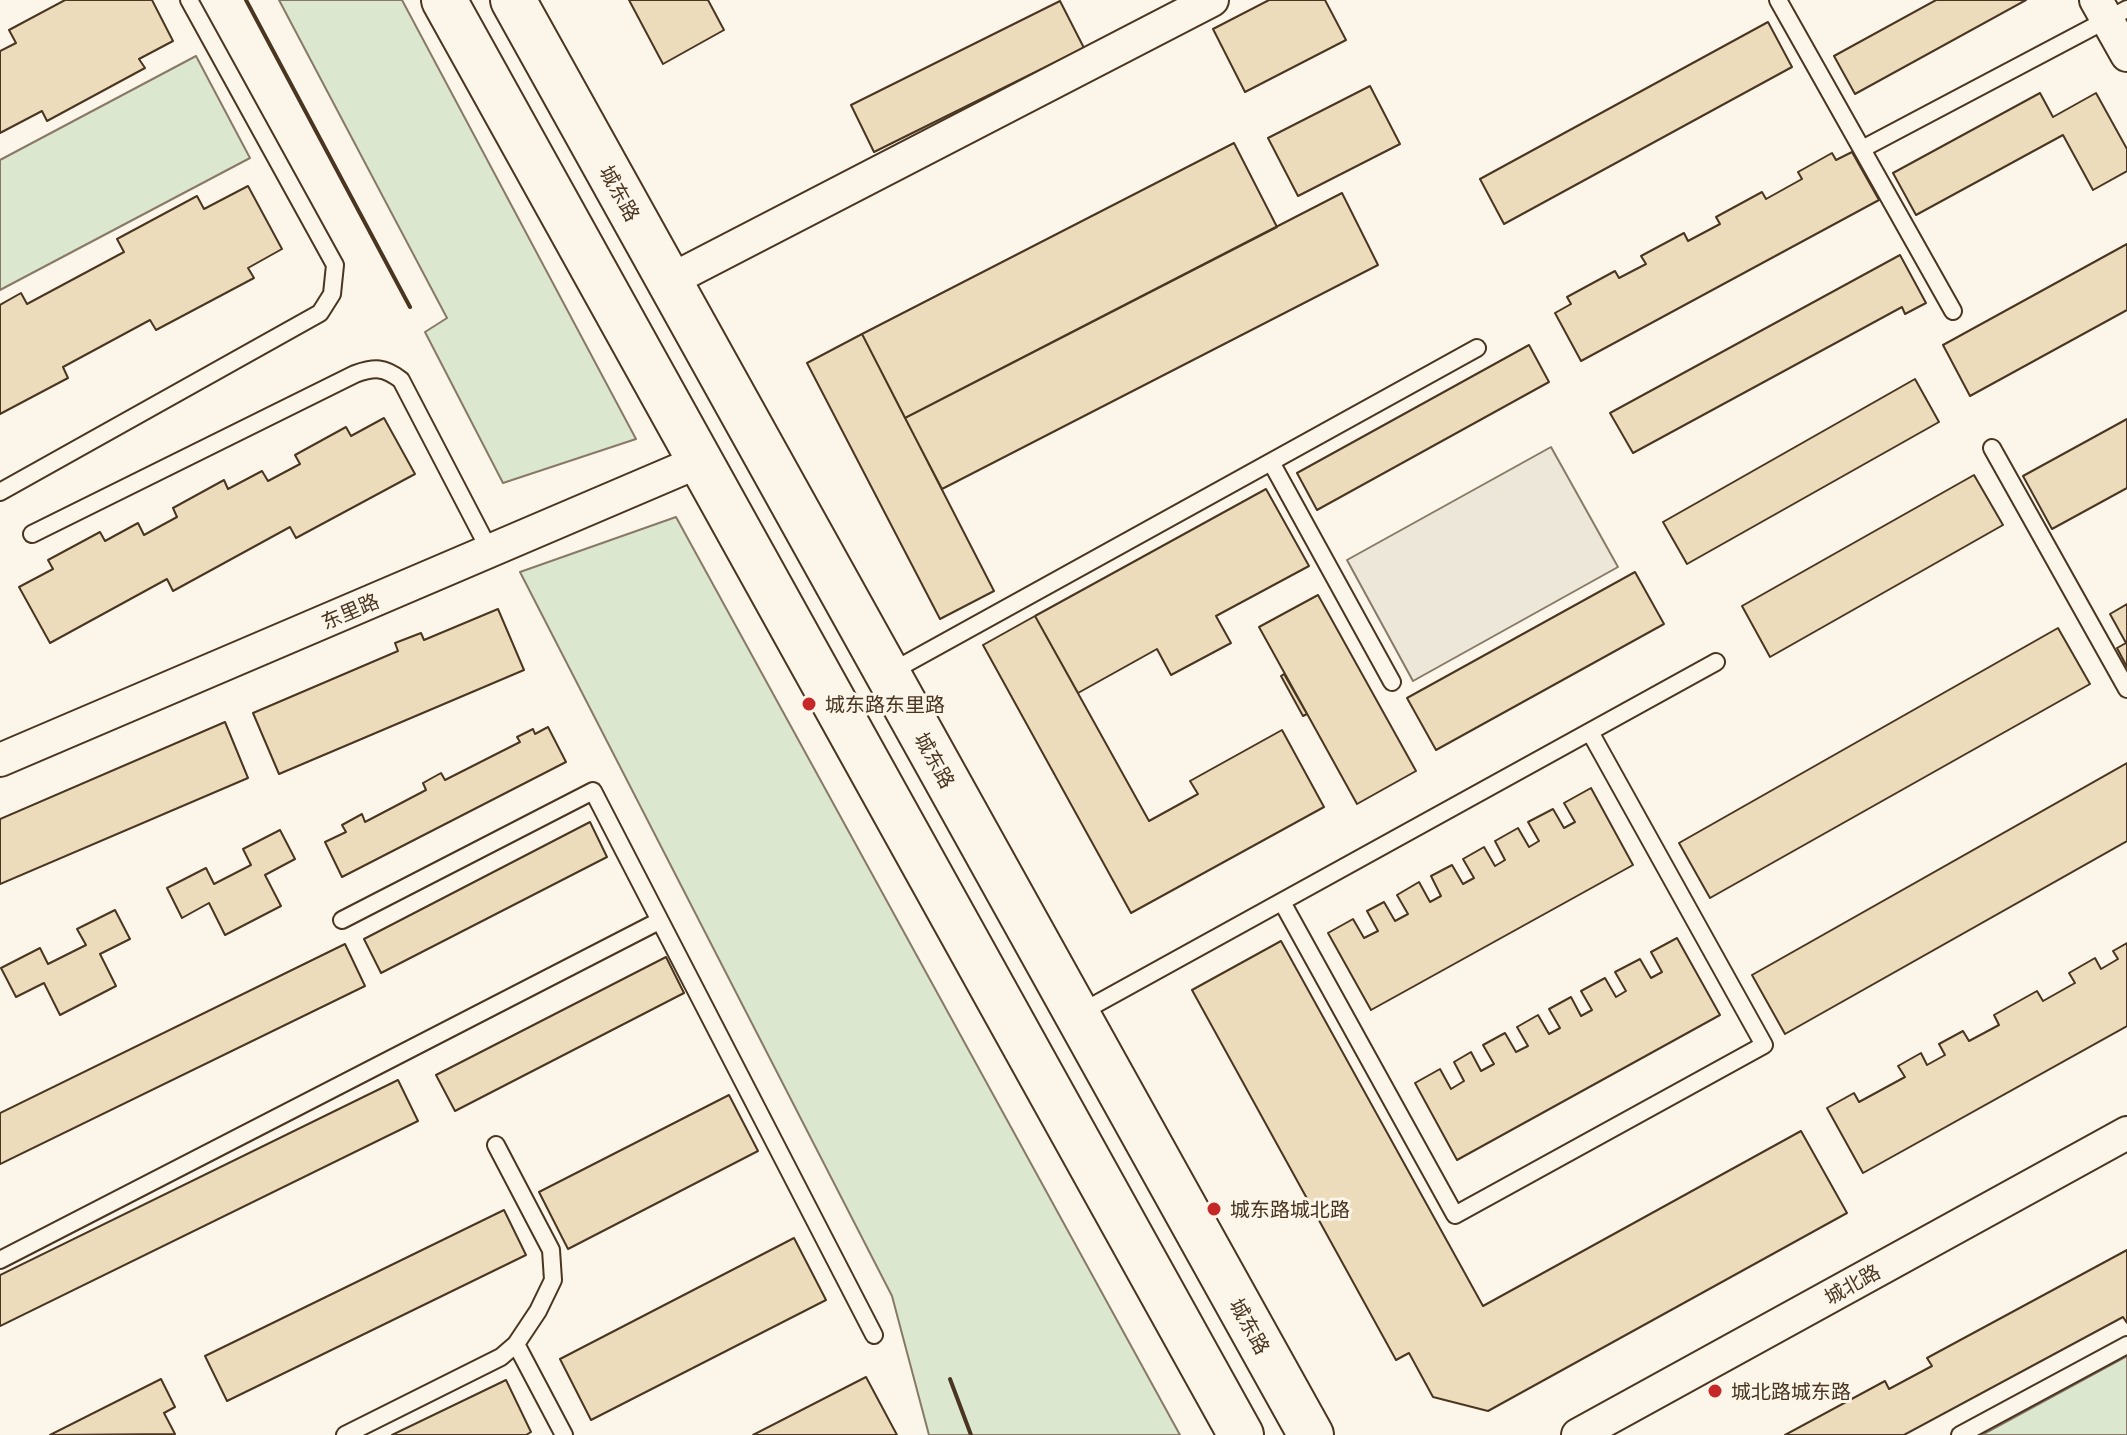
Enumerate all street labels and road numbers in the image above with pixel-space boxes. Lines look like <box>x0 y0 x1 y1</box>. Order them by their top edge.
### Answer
street label: 城东路 <box>595 161 645 225</box>
street label: 东里路 <box>318 588 382 634</box>
street label: 城东路 <box>910 728 960 792</box>
street label: 城北路 <box>1820 1259 1884 1309</box>
street label: 城东路 <box>1225 1294 1275 1358</box>

